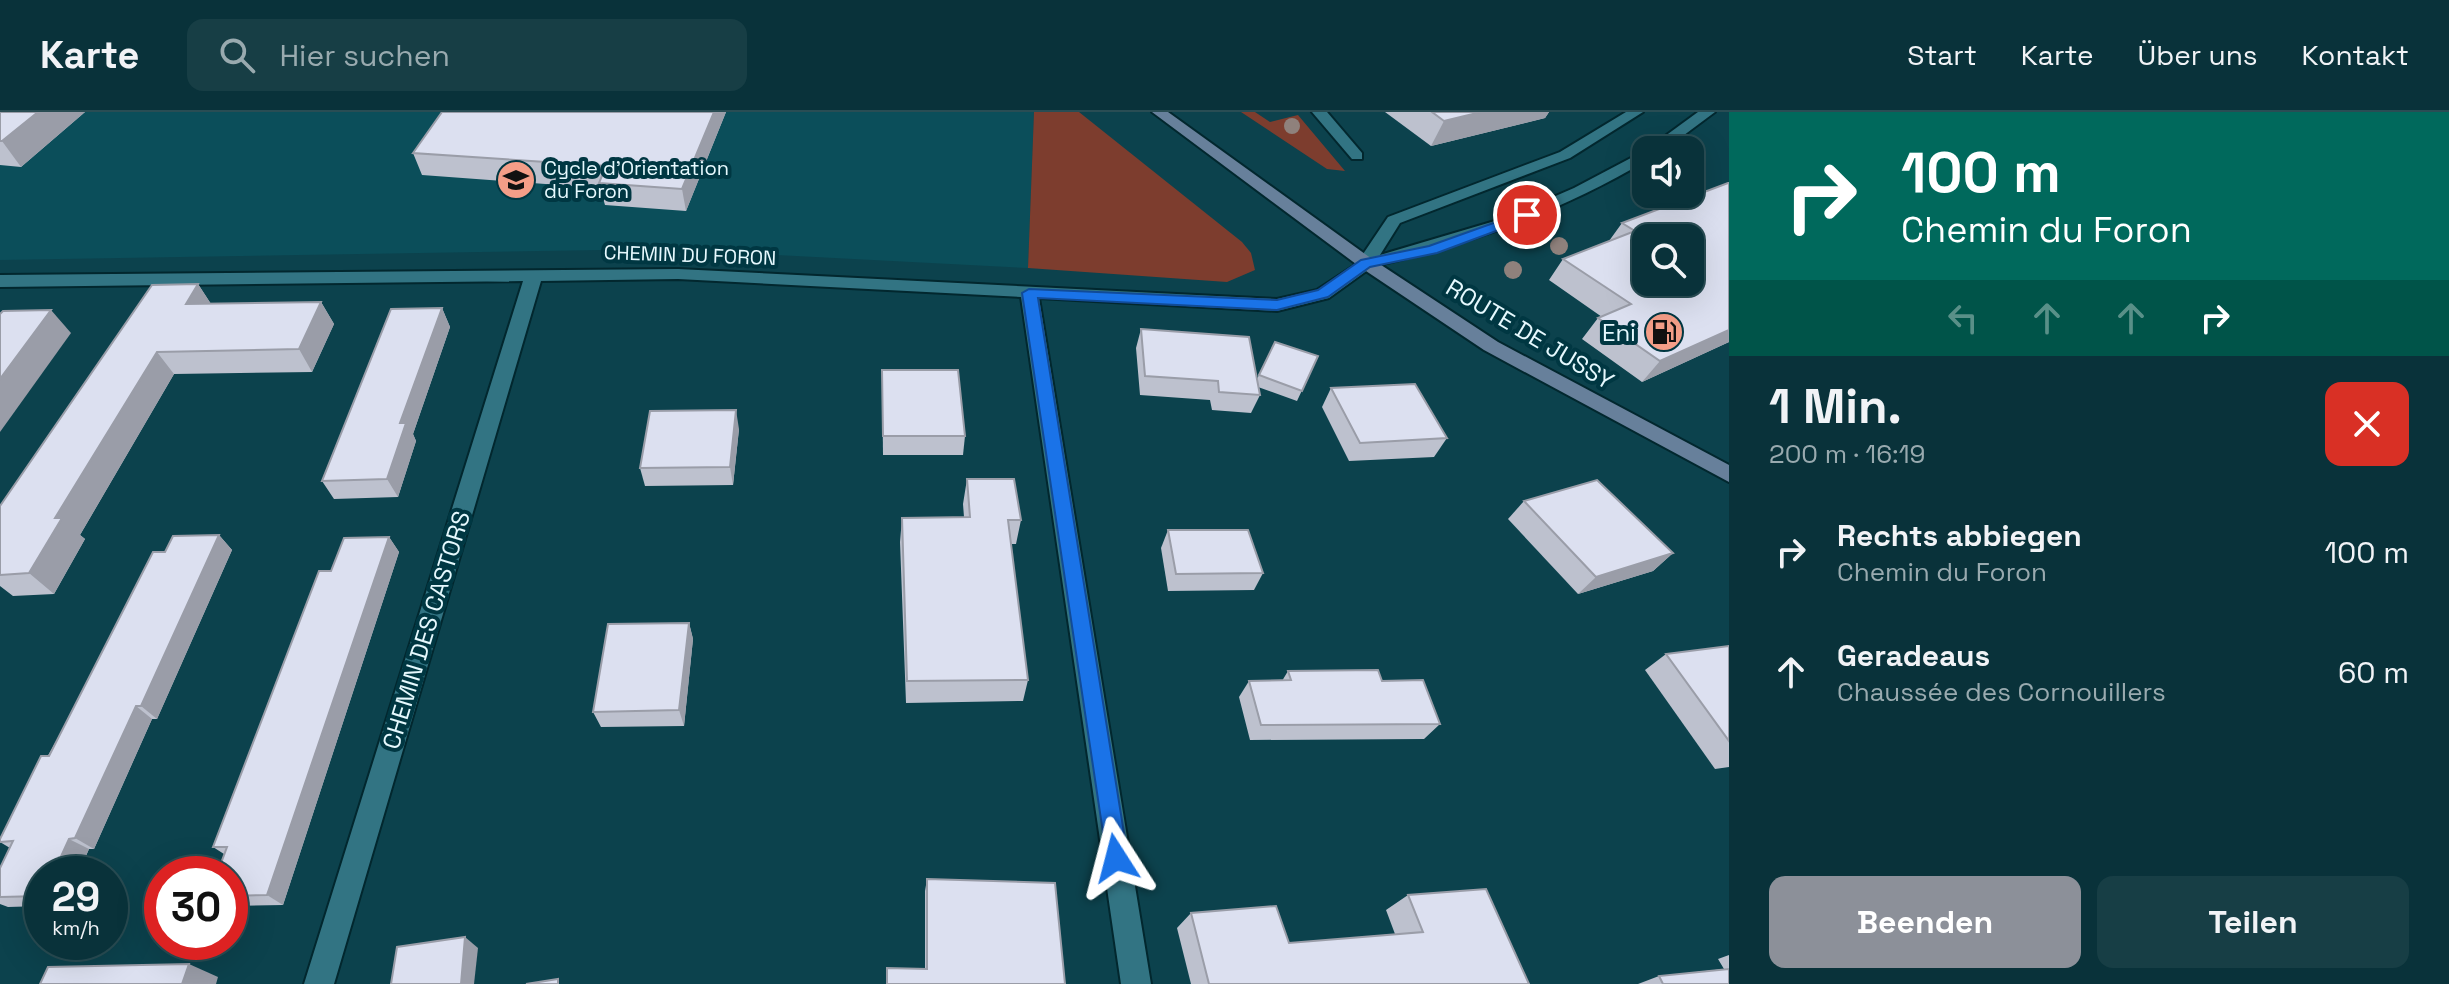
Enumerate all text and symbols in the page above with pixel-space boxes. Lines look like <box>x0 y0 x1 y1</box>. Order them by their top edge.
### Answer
search box <box>187 19 747 91</box>
text: Karte <box>40 31 139 79</box>
icon: search <box>215 33 259 77</box>
text: Hier suchen <box>279 36 450 75</box>
text: Start <box>1907 37 1977 73</box>
text: Karte <box>2021 37 2093 73</box>
text: Über uns <box>2137 37 2258 73</box>
text: Kontakt <box>2302 37 2409 73</box>
map controls <box>1632 136 1704 296</box>
button: sound <box>1632 136 1704 208</box>
text: 100 m <box>1901 137 2061 208</box>
icon: right <box>1769 144 1873 248</box>
place label: Cycle d'Orientation du Foron <box>544 155 729 204</box>
school or university icon: Cycle d'Orientation du Foron <box>495 159 537 201</box>
pin <box>1493 181 1561 249</box>
icon: arrive <box>1505 193 1549 237</box>
text: Chemin du Foron <box>1901 207 2192 253</box>
button: search <box>1632 224 1704 296</box>
street label: CHEMIN DU FORON <box>603 239 777 271</box>
street label: ROUTE DE JUSSY <box>1440 272 1620 396</box>
icon: left <box>1941 296 1985 340</box>
icon: ahead <box>2025 296 2069 340</box>
icon: ahead <box>2109 296 2153 340</box>
icon: right <box>2193 296 2237 340</box>
fuel station icon: Eni <box>1643 311 1685 353</box>
place label: Eni <box>1602 317 1636 348</box>
text: 1 Min. <box>1769 376 1902 437</box>
button: close <box>2325 382 2409 466</box>
text: 200 m · 16:19 <box>1769 437 1925 471</box>
street label: CHEMIN DES CASTORS <box>375 507 477 753</box>
text: Rechts abbiegen <box>1837 516 2082 555</box>
icon: right <box>1769 530 1813 574</box>
text: 100 m <box>2324 533 2409 572</box>
text: Chemin du Foron <box>1837 555 2047 589</box>
text: Geradeaus <box>1837 636 1990 675</box>
icon: ahead <box>1769 650 1813 694</box>
text: 60 m <box>2338 653 2409 692</box>
text: Chaussée des Cornouillers <box>1837 675 2166 709</box>
position arrow <box>1074 816 1158 900</box>
speed limit sign: 30 <box>144 856 248 960</box>
text: 29 <box>52 872 100 923</box>
button: Beenden <box>1769 876 2081 968</box>
button: Teilen <box>2097 876 2409 968</box>
text: km/h <box>52 915 100 941</box>

